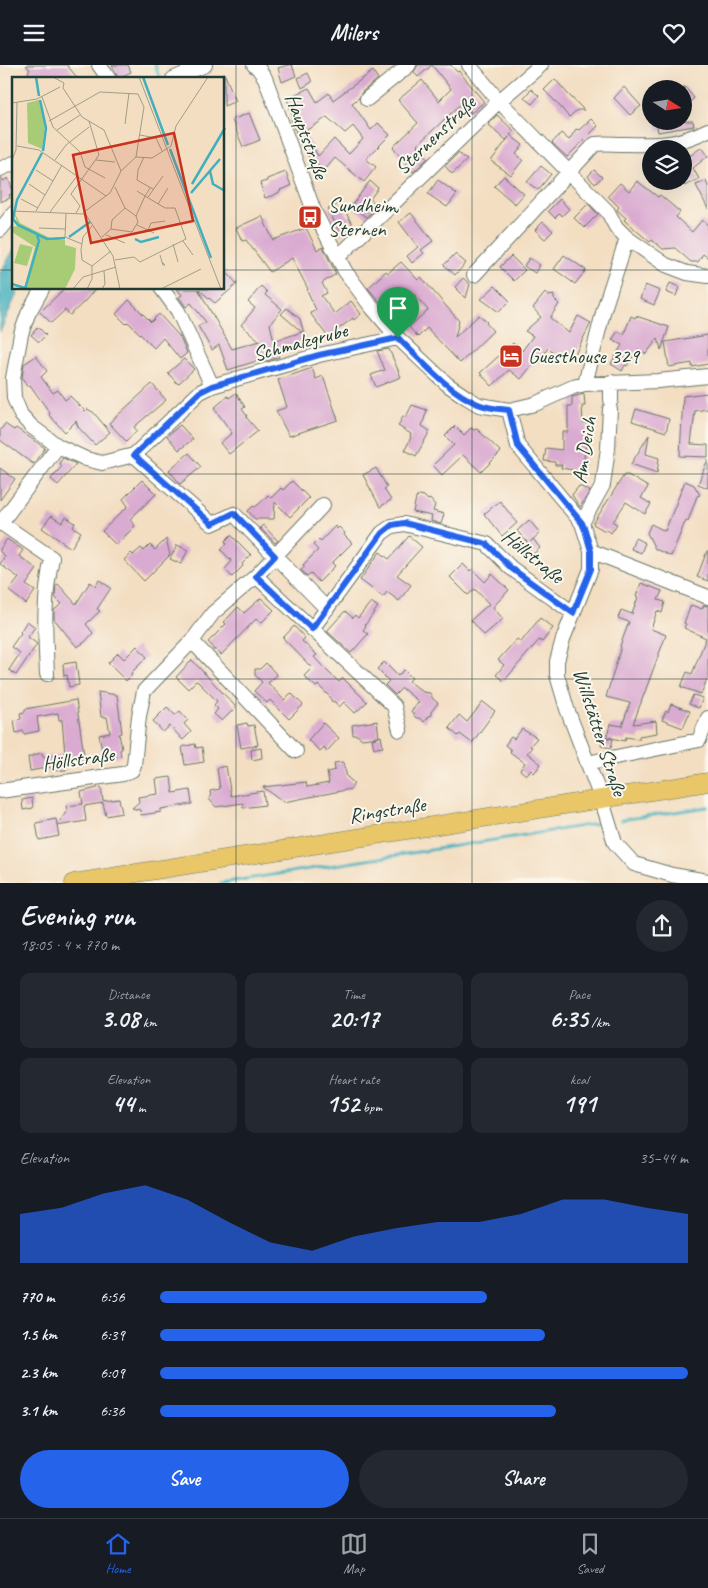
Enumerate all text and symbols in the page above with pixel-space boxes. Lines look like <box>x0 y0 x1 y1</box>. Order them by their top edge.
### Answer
icon: menu <box>20 19 48 47</box>
text: Milers <box>330 19 378 47</box>
icon: heart <box>660 19 688 47</box>
inset map <box>12 77 225 290</box>
north arrow <box>642 80 692 130</box>
map controls <box>642 80 692 190</box>
street label: Sternenstraße <box>389 88 483 180</box>
street label: Hauptstraße <box>280 90 335 184</box>
button: layers <box>642 140 692 190</box>
place label: Sundheim, Sternen <box>328 192 399 242</box>
bus stop icon: Sundheim, Sternen <box>297 204 323 230</box>
pin <box>377 287 419 338</box>
icon: arrive <box>384 294 412 322</box>
street label: Schmalzgrube <box>250 317 351 367</box>
hotel icon: Guesthouse 329 <box>498 343 524 369</box>
place label: Guesthouse 329 <box>528 343 641 369</box>
street label: Am Deich <box>566 414 602 485</box>
street label: Höllstraße <box>497 523 571 590</box>
street label: Willstätter Straße <box>567 665 633 801</box>
street label: Höllstraße <box>40 741 118 777</box>
street label: Ringstraße <box>347 791 429 829</box>
text: Evening run <box>20 898 135 933</box>
button: share <box>636 900 688 952</box>
text: 18:05 · 4 × 770 m <box>20 935 119 955</box>
text: Distance <box>108 986 150 1003</box>
text: Time <box>343 986 365 1003</box>
text: Pace <box>569 986 590 1003</box>
text: 3.08 <box>101 1003 139 1035</box>
text: 20:17 <box>329 1003 379 1035</box>
text: 6:35 <box>549 1003 588 1035</box>
text: km <box>139 1014 157 1031</box>
text: /km <box>588 1014 610 1031</box>
text: Elevation <box>107 1071 150 1088</box>
text: Heart rate <box>328 1071 380 1088</box>
text: kcal <box>570 1071 589 1088</box>
text: 44 <box>112 1088 134 1120</box>
text: 152 <box>326 1088 359 1120</box>
text: 191 <box>563 1088 596 1120</box>
text: m <box>134 1099 146 1116</box>
text: bpm <box>359 1099 382 1116</box>
text: Elevation <box>20 1148 69 1168</box>
text: 35–44 m <box>639 1148 688 1168</box>
text: 770 m <box>20 1287 54 1307</box>
text: 6:56 <box>100 1287 125 1307</box>
text: 1.5 km <box>20 1325 57 1345</box>
text: 6:39 <box>100 1325 125 1345</box>
text: 2.3 km <box>20 1363 57 1383</box>
text: 6:09 <box>100 1363 125 1383</box>
text: 3.1 km <box>20 1401 57 1421</box>
text: 6:36 <box>100 1401 125 1421</box>
button: Save <box>20 1450 349 1508</box>
button: Share <box>359 1450 688 1508</box>
tab: Home <box>104 1530 132 1577</box>
tab: Map <box>340 1530 368 1577</box>
tab: Saved <box>576 1530 604 1577</box>

